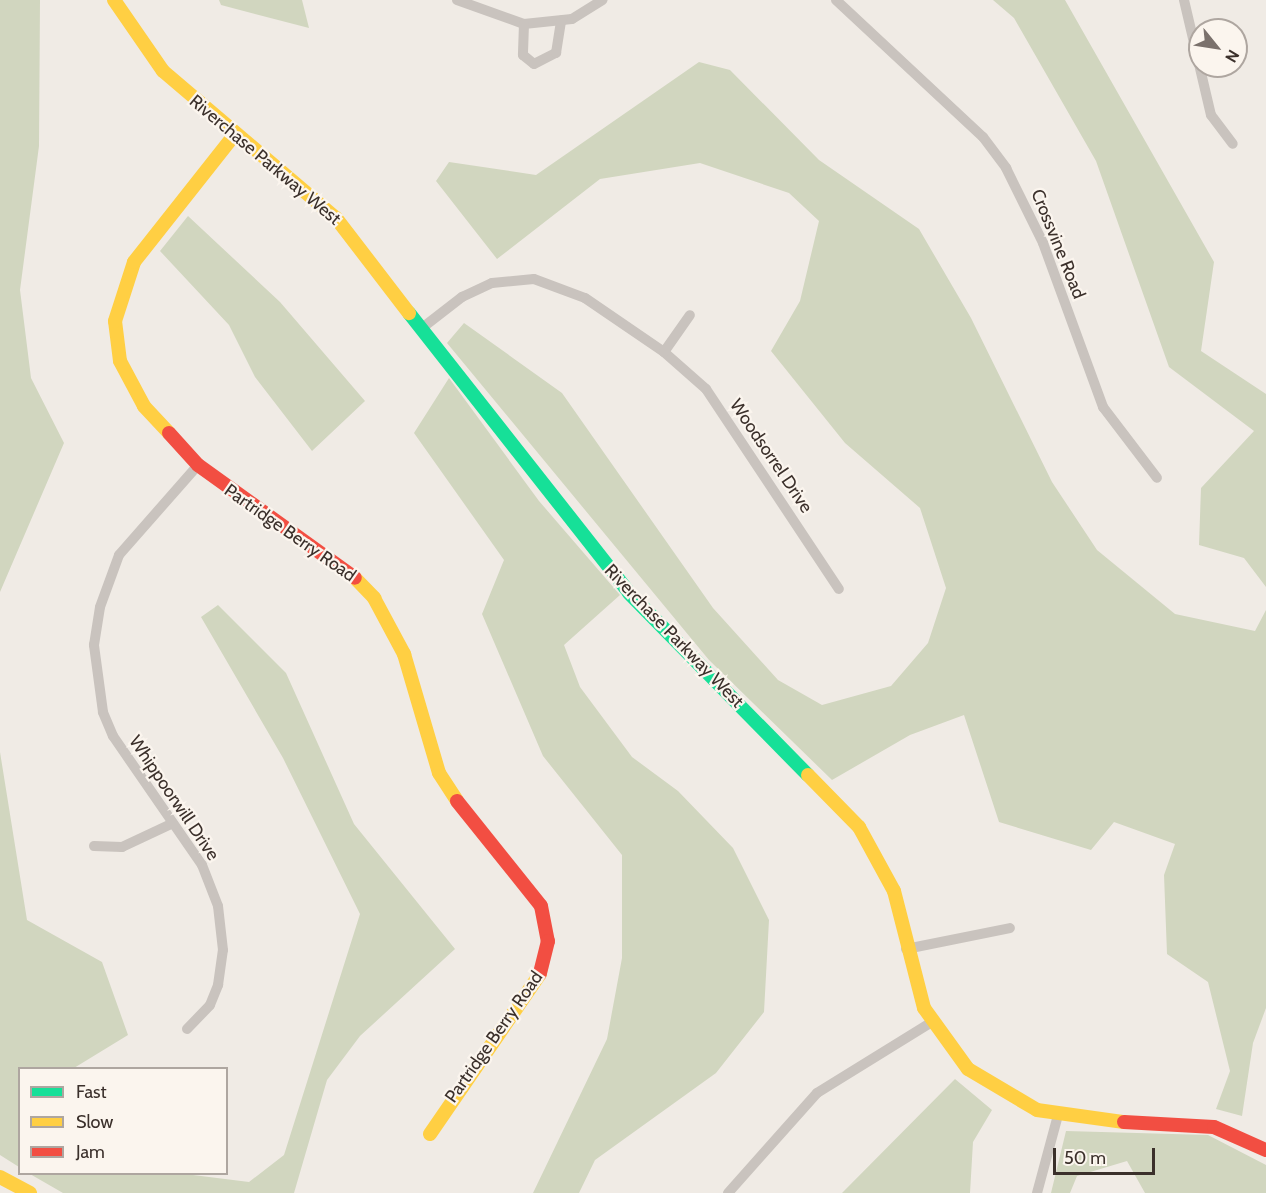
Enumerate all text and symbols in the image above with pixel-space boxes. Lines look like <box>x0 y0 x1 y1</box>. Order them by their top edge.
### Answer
north arrow <box>1188 18 1248 78</box>
text: N <box>1221 47 1243 66</box>
street label: Riverchase Parkway West <box>185 90 345 230</box>
street label: Crossvine Road <box>1026 186 1090 302</box>
street label: Woodsorrel Drive <box>725 395 817 517</box>
street label: Partridge Berry Road <box>220 480 360 586</box>
street label: Riverchase Parkway West <box>600 560 748 712</box>
street label: Whippoorwill Drive <box>124 731 224 865</box>
street label: Partridge Berry Road <box>441 967 547 1107</box>
legend <box>18 1067 228 1175</box>
text: Fast <box>76 1081 107 1103</box>
text: Slow <box>76 1111 113 1133</box>
scale bar <box>1056 1136 1158 1174</box>
text: Jam <box>76 1141 105 1163</box>
text: 50 m <box>1064 1147 1106 1169</box>

